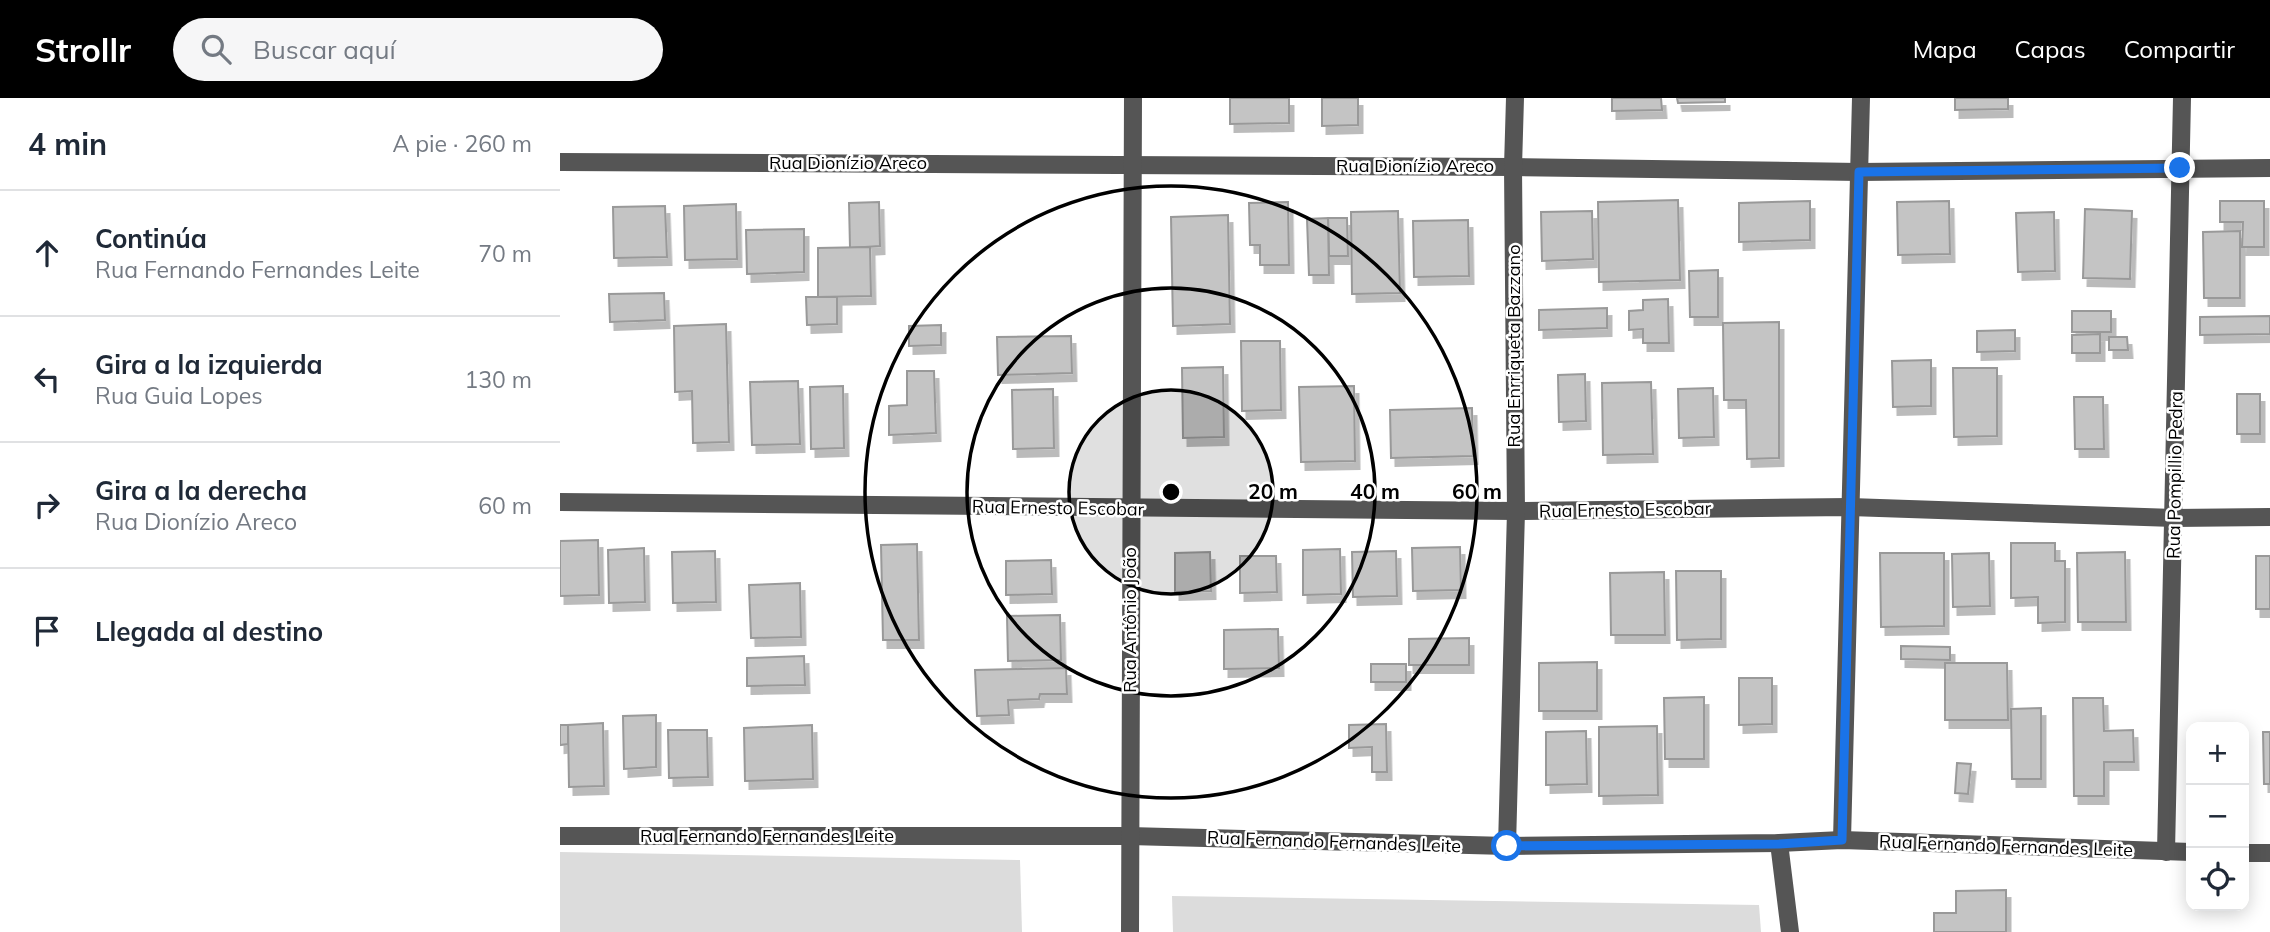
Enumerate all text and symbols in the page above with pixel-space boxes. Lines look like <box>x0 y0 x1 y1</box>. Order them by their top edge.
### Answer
search box <box>173 18 663 81</box>
text: Strollr <box>35 29 131 70</box>
icon: search <box>197 30 235 68</box>
text: Buscar aquí <box>253 33 396 66</box>
text: Mapa <box>1913 34 1977 64</box>
text: Capas <box>2015 34 2086 64</box>
text: Compartir <box>2124 34 2235 64</box>
text: 4 min <box>28 125 107 163</box>
text: A pie · 260 m <box>392 129 532 158</box>
street label: Rua Dionízio Areco <box>769 151 927 174</box>
route end <box>2164 152 2195 183</box>
street label: Rua Dionízio Areco <box>1336 154 1494 177</box>
text: Continúa <box>95 222 207 255</box>
icon: ahead <box>28 234 66 272</box>
text: 70 m <box>478 239 532 268</box>
street label: Rua Enrriqueta Bazzano <box>1502 245 1525 447</box>
text: Rua Fernando Fernandes Leite <box>95 255 420 284</box>
text: Gira a la izquierda <box>95 348 323 381</box>
icon: left <box>28 360 66 398</box>
text: 130 m <box>464 365 532 394</box>
text: Rua Guia Lopes <box>95 381 263 410</box>
street label: Rua Pompillio Pedra <box>2162 391 2187 559</box>
text: Gira a la derecha <box>95 474 307 507</box>
text: 20 m <box>1248 478 1298 504</box>
text: 40 m <box>1350 478 1400 504</box>
text: 60 m <box>1452 478 1502 504</box>
centre of rings <box>1159 480 1183 504</box>
icon: right <box>28 486 66 524</box>
text: 60 m <box>478 491 532 520</box>
street label: Rua Ernesto Escobar <box>972 494 1145 521</box>
street label: Rua Ernesto Escobar <box>1539 496 1712 523</box>
text: Rua Dionízio Areco <box>95 507 297 536</box>
street label: Rua Antônio João <box>1118 547 1141 693</box>
icon: arrive <box>28 612 66 650</box>
text: Llegada al destino <box>95 615 323 648</box>
map controls <box>2186 722 2249 911</box>
button: + <box>2186 722 2249 785</box>
button: − <box>2186 785 2249 848</box>
street label: Rua Fernando Fernandes Leite <box>640 824 894 847</box>
street label: Rua Fernando Fernandes Leite <box>1207 826 1461 857</box>
route start <box>1491 830 1522 861</box>
street label: Rua Fernando Fernandes Leite <box>1879 830 2133 861</box>
button: locate <box>2186 848 2249 911</box>

